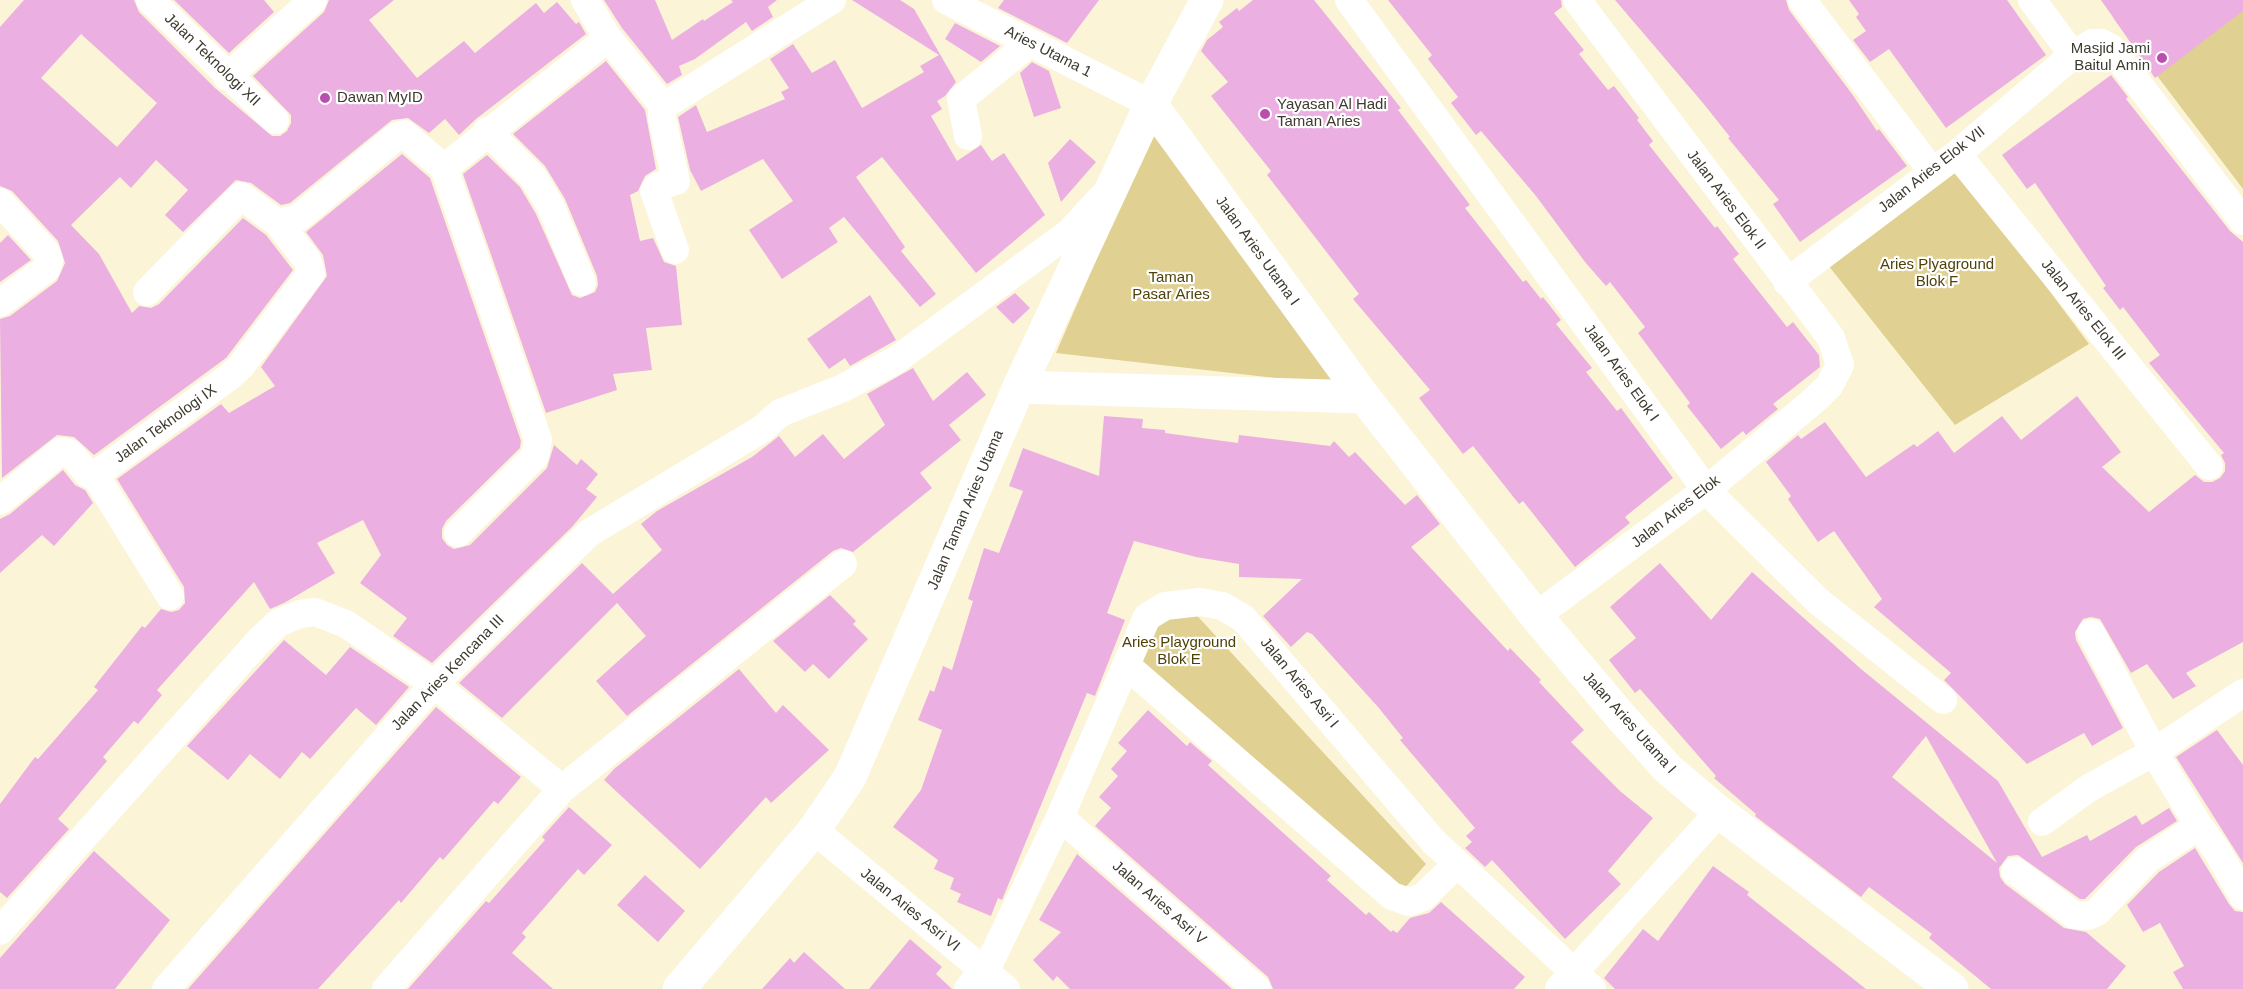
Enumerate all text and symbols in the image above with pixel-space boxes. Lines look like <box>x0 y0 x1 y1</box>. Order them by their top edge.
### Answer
street label: Jalan Teknologi XII <box>160 10 264 110</box>
street label: Aries Utama 1 <box>1002 22 1094 82</box>
place label: Masjid Jami Baitul Amin <box>2071 40 2150 75</box>
marker: Masjid Jami Baitul Amin <box>2155 51 2169 65</box>
place label: Dawan MyID <box>337 89 423 107</box>
marker: Dawan MyID <box>318 91 332 105</box>
place label: Yayasan Al Hadi Taman Aries <box>1277 96 1387 131</box>
marker: Yayasan Al Hadi Taman Aries <box>1258 107 1272 121</box>
street label: Jalan Aries Elok VII <box>1875 123 1989 217</box>
street label: Jalan Aries Elok II <box>1683 147 1769 253</box>
street label: Jalan Aries Utama I <box>1211 193 1303 309</box>
park label: Aries Plyaground Blok F <box>1880 256 1994 291</box>
street label: Jalan Aries Elok III <box>2037 256 2129 364</box>
park label: Taman Pasar Aries <box>1132 269 1210 304</box>
street label: Jalan Aries Elok I <box>1580 321 1662 425</box>
street label: Jalan Teknologi IX <box>111 381 221 467</box>
street label: Jalan Taman Aries Utama <box>924 427 1008 593</box>
street label: Jalan Aries Elok <box>1628 472 1724 552</box>
street label: Jalan Aries Kencana III <box>388 611 508 735</box>
park label: Aries Playground Blok E <box>1122 634 1236 669</box>
street label: Jalan Aries Asri I <box>1256 634 1342 732</box>
street label: Jalan Aries Utama I <box>1579 668 1679 778</box>
street label: Jalan Aries Asri V <box>1108 857 1210 949</box>
street label: Jalan Aries Asri VI <box>857 864 963 956</box>

